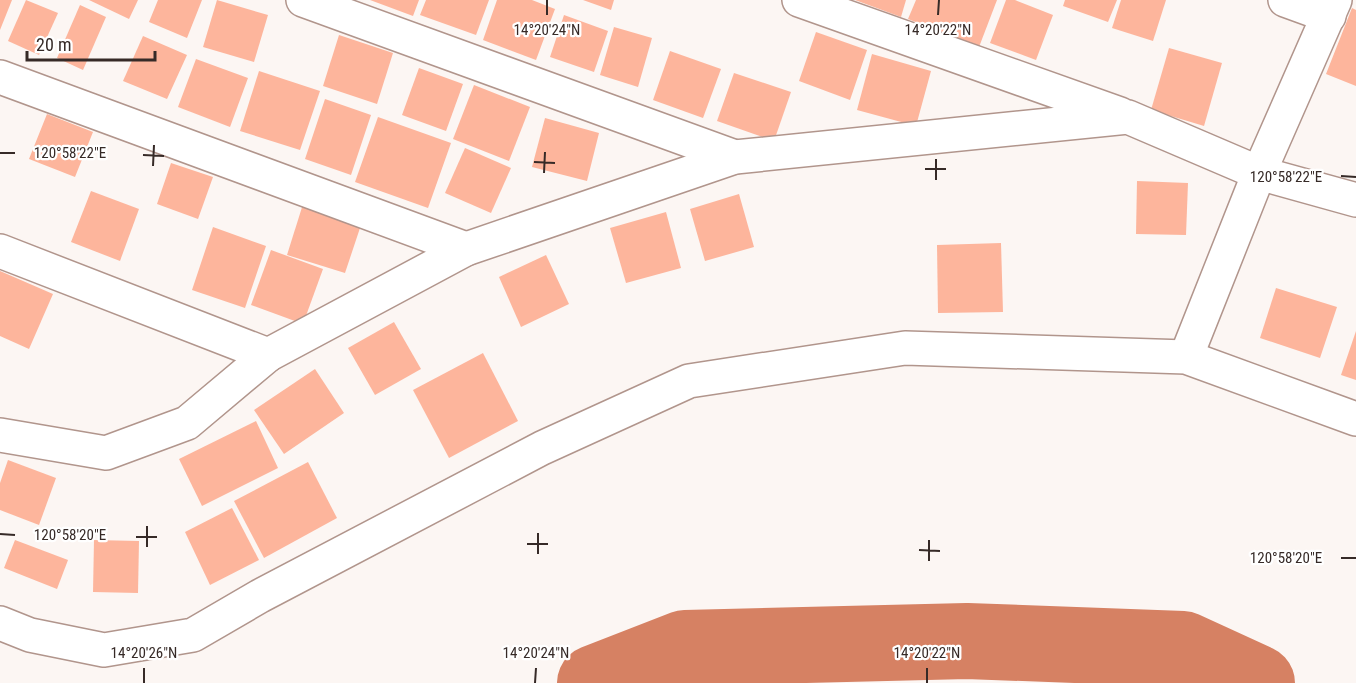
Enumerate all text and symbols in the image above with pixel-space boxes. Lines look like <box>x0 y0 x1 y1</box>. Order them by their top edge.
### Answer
text: 14°20'24"N <box>514 21 580 39</box>
text: 14°20'22"N <box>905 21 971 39</box>
scale bar <box>27 24 154 62</box>
text: 20 m <box>36 34 71 55</box>
text: 120°58'22"E <box>34 144 106 162</box>
text: 120°58'22"E <box>1250 168 1322 186</box>
text: 120°58'20"E <box>34 526 106 544</box>
text: 120°58'20"E <box>1250 549 1322 567</box>
text: 14°20'26"N <box>111 644 177 662</box>
text: 14°20'24"N <box>503 644 569 662</box>
text: 14°20'22"N <box>894 644 960 662</box>

